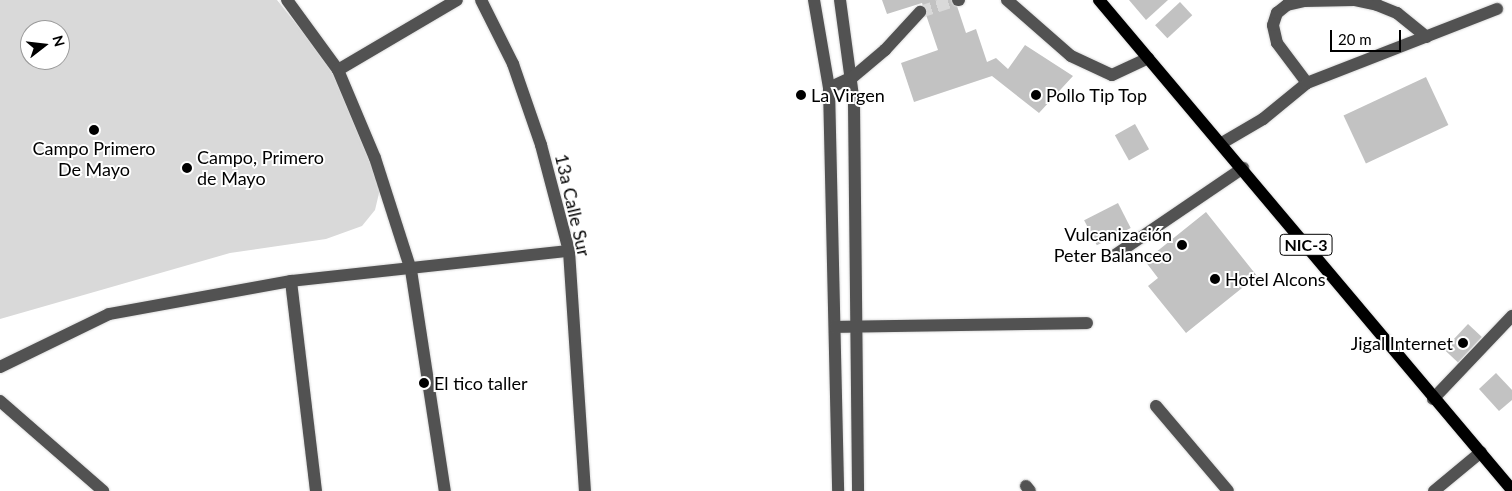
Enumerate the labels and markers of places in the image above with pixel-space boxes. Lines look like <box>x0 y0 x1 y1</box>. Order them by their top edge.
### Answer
place label: La Virgen <box>811 84 885 106</box>
place label: Pollo Tip Top <box>1046 84 1148 106</box>
marker: La Virgen <box>795 89 807 101</box>
marker: Pollo Tip Top <box>1030 89 1042 101</box>
marker: Campo Primero De Mayo <box>88 124 100 136</box>
place label: Campo Primero De Mayo <box>33 138 155 180</box>
place label: Campo, Primero de Mayo <box>197 147 324 190</box>
marker: Campo, Primero de Mayo <box>181 162 193 174</box>
place label: Vulcanización Peter Balanceo <box>1053 224 1172 266</box>
marker: Vulcanización Peter Balanceo <box>1176 239 1188 251</box>
place label: Hotel Alcons <box>1225 268 1326 290</box>
marker: Hotel Alcons <box>1209 273 1221 285</box>
place label: Jigal Internet <box>1351 332 1453 354</box>
marker: Jigal Internet <box>1457 337 1469 349</box>
place label: El tico taller <box>434 372 527 394</box>
marker: El tico taller <box>418 377 430 389</box>

